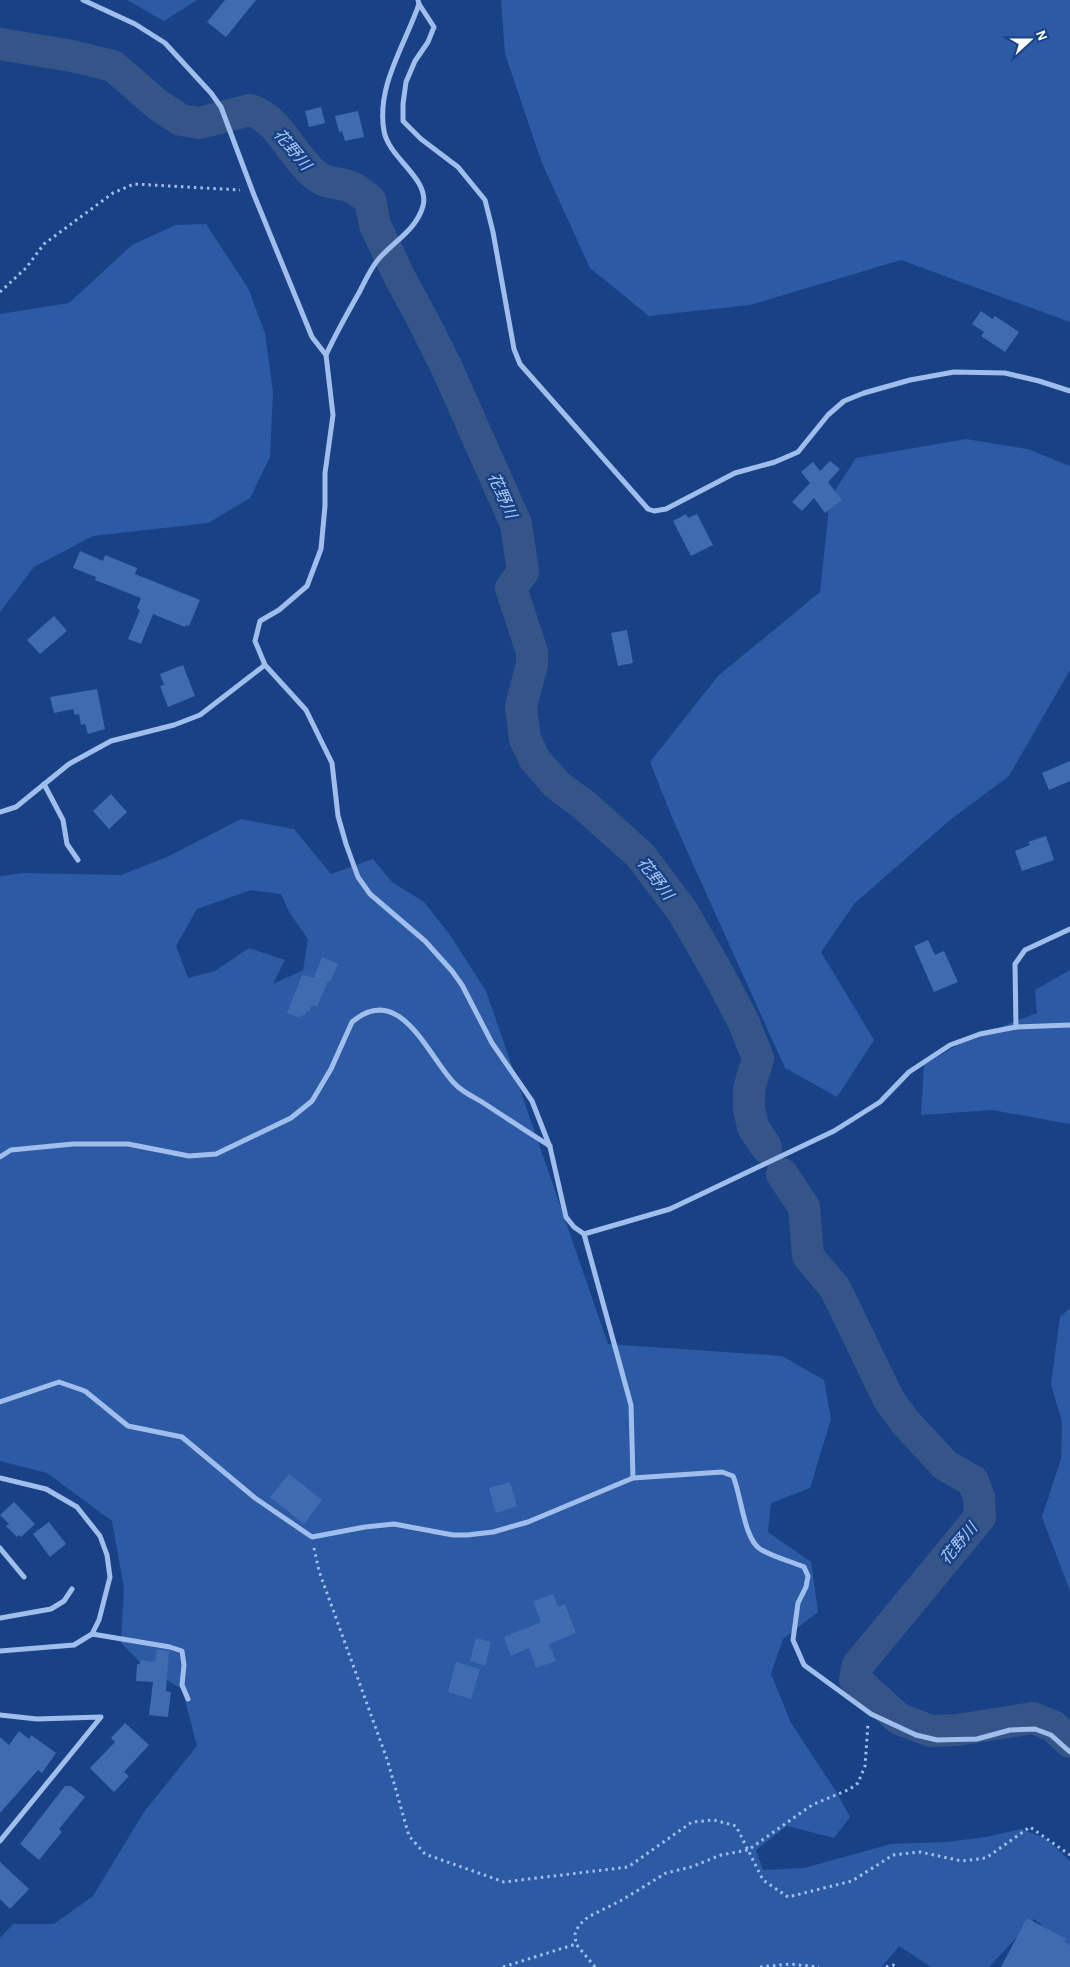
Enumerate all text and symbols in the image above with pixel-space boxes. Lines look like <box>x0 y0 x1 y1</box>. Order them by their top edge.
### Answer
north arrow <box>1005 15 1055 65</box>
text: N <box>1033 29 1049 43</box>
water label: 花野川 <box>271 125 316 175</box>
water label: 花野川 <box>485 470 521 522</box>
water label: 花野川 <box>634 854 678 904</box>
water label: 花野川 <box>936 1518 982 1567</box>

